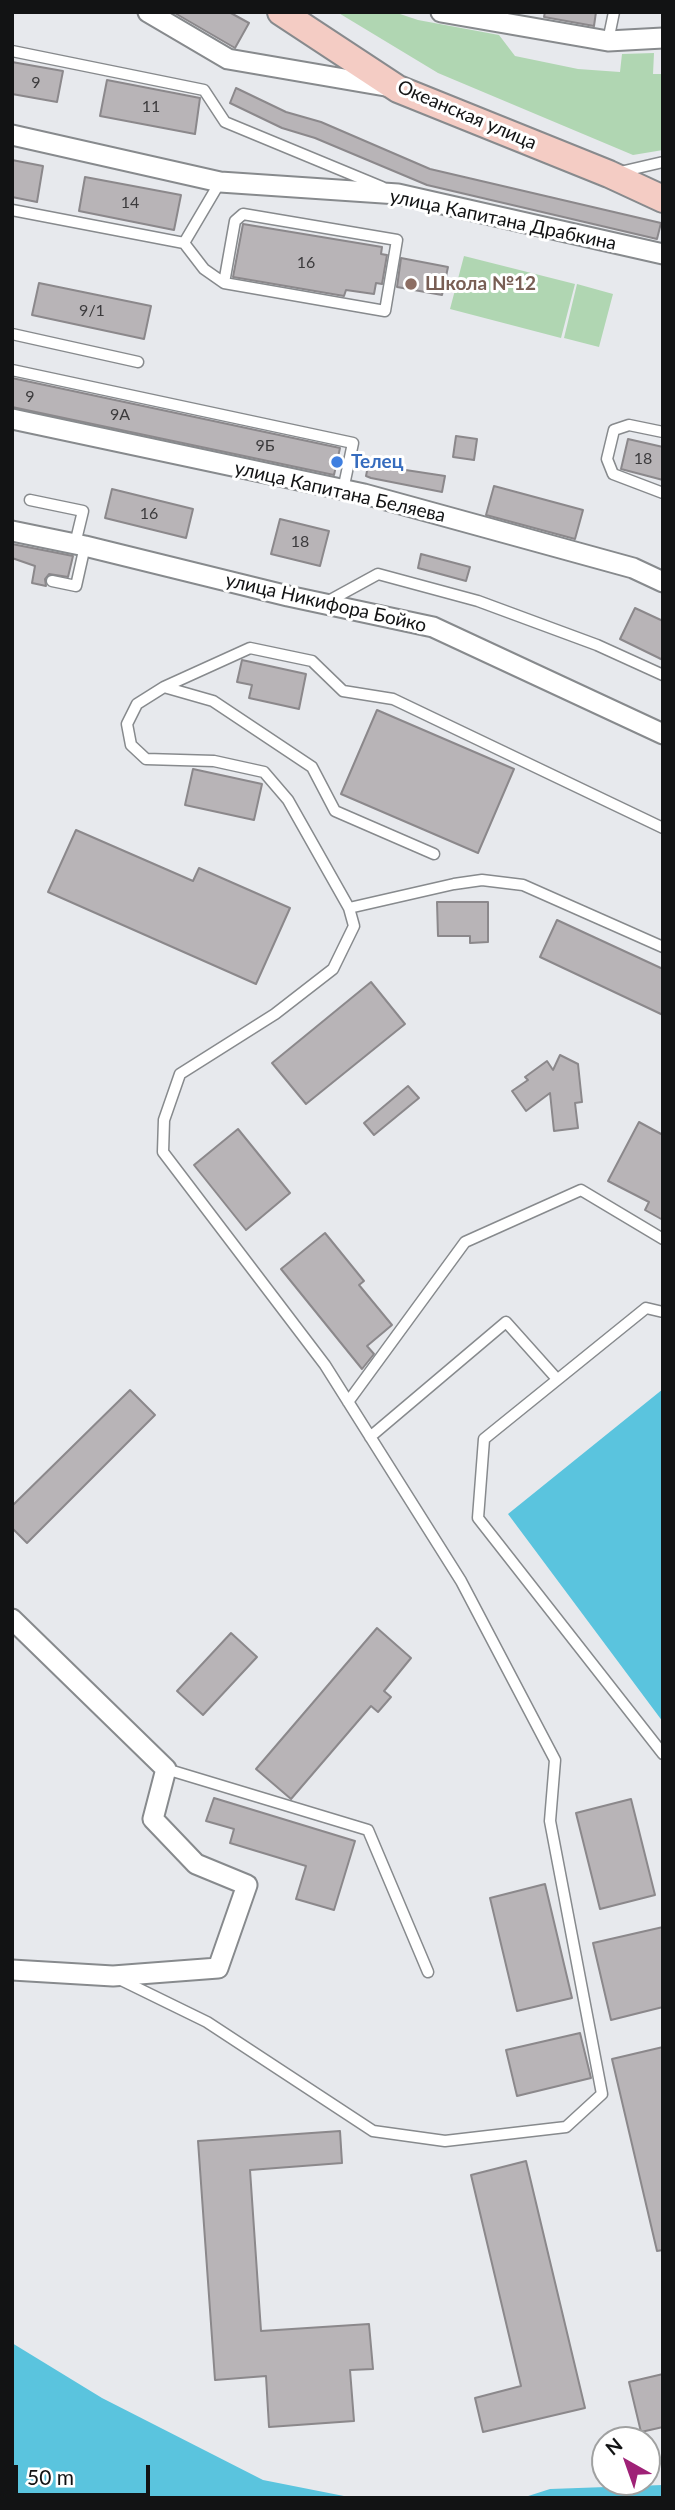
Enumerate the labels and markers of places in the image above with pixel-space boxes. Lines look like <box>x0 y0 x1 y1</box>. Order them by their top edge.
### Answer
place label: Школа №12 <box>425 273 536 295</box>
marker: Школа №12 <box>403 276 419 292</box>
place label: Телец <box>351 451 404 473</box>
marker: Телец <box>329 454 345 470</box>

